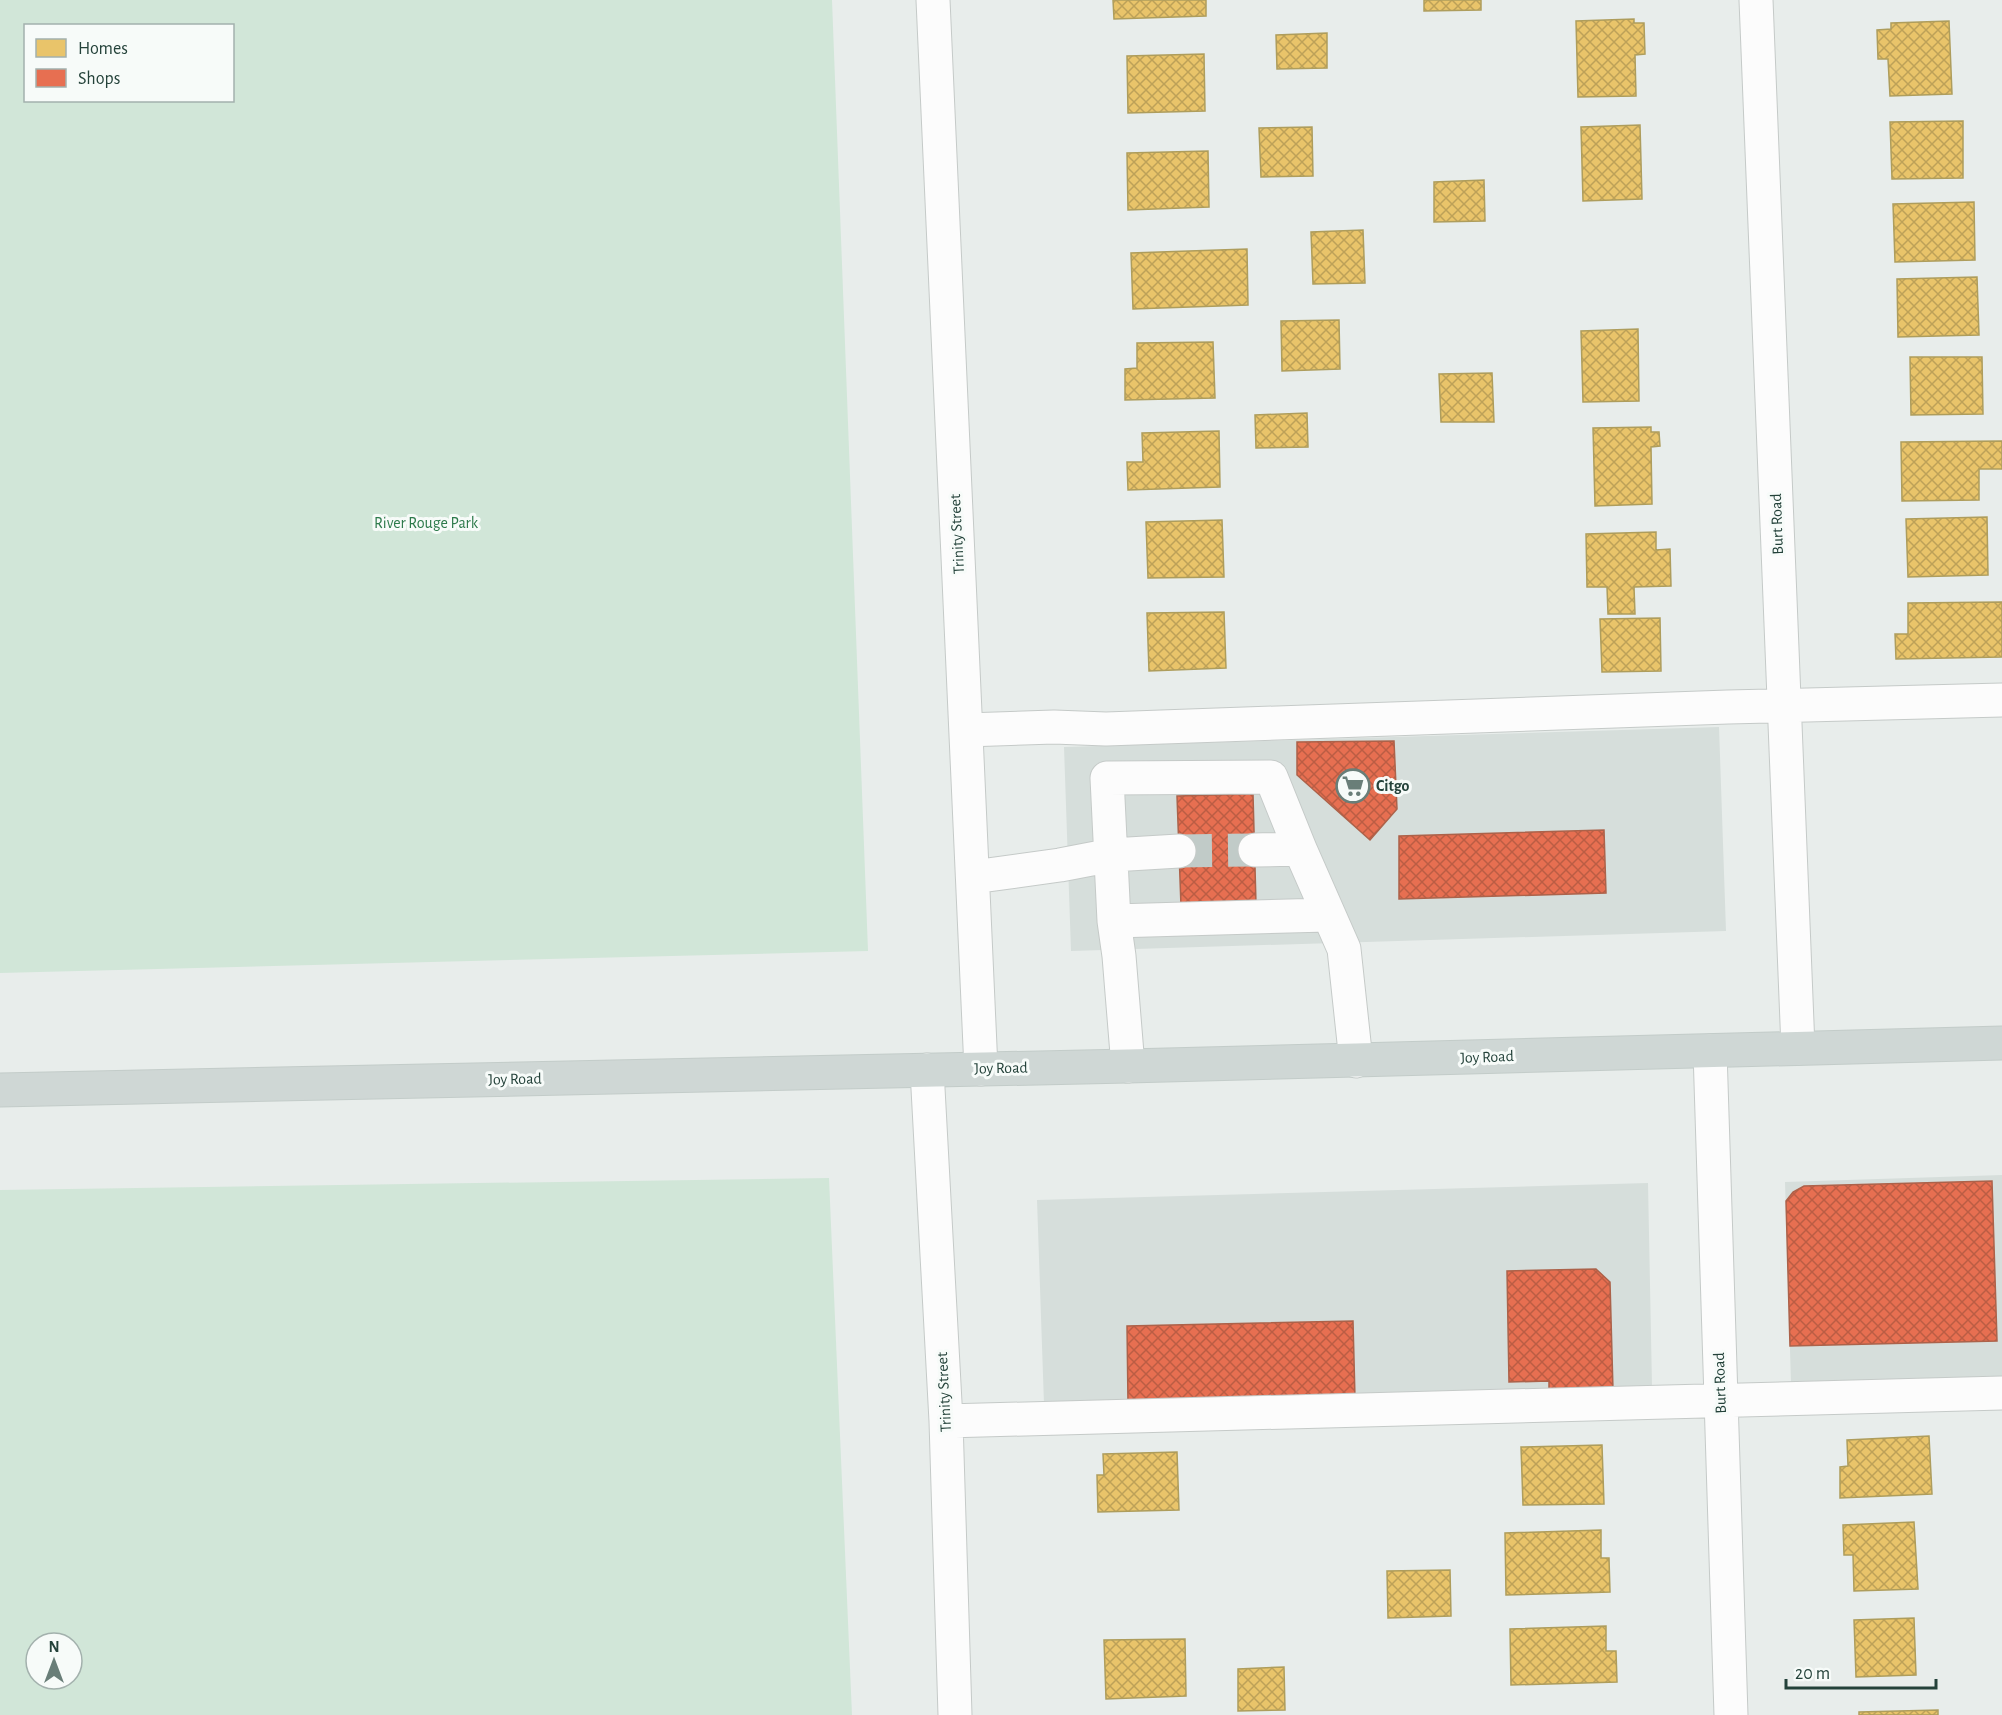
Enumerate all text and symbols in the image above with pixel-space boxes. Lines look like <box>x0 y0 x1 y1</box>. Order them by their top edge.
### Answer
legend <box>24 24 234 102</box>
text: Homes <box>78 40 128 58</box>
text: Shops <box>78 70 120 88</box>
street label: Trinity Street <box>947 493 968 574</box>
street label: Burt Road <box>1768 493 1786 555</box>
park label: River Rouge Park <box>374 515 479 531</box>
supermarket icon: Citgo <box>1335 768 1371 804</box>
place label: Citgo <box>1376 778 1410 794</box>
street label: Joy Road <box>1460 1048 1514 1067</box>
street label: Joy Road <box>974 1060 1028 1077</box>
street label: Joy Road <box>488 1071 542 1088</box>
street label: Trinity Street <box>934 1351 955 1432</box>
street label: Burt Road <box>1711 1352 1729 1414</box>
north arrow <box>24 1631 84 1691</box>
text: N <box>48 1639 60 1655</box>
scale bar <box>1786 1652 1936 1690</box>
text: 20 m <box>1795 1665 1830 1683</box>

